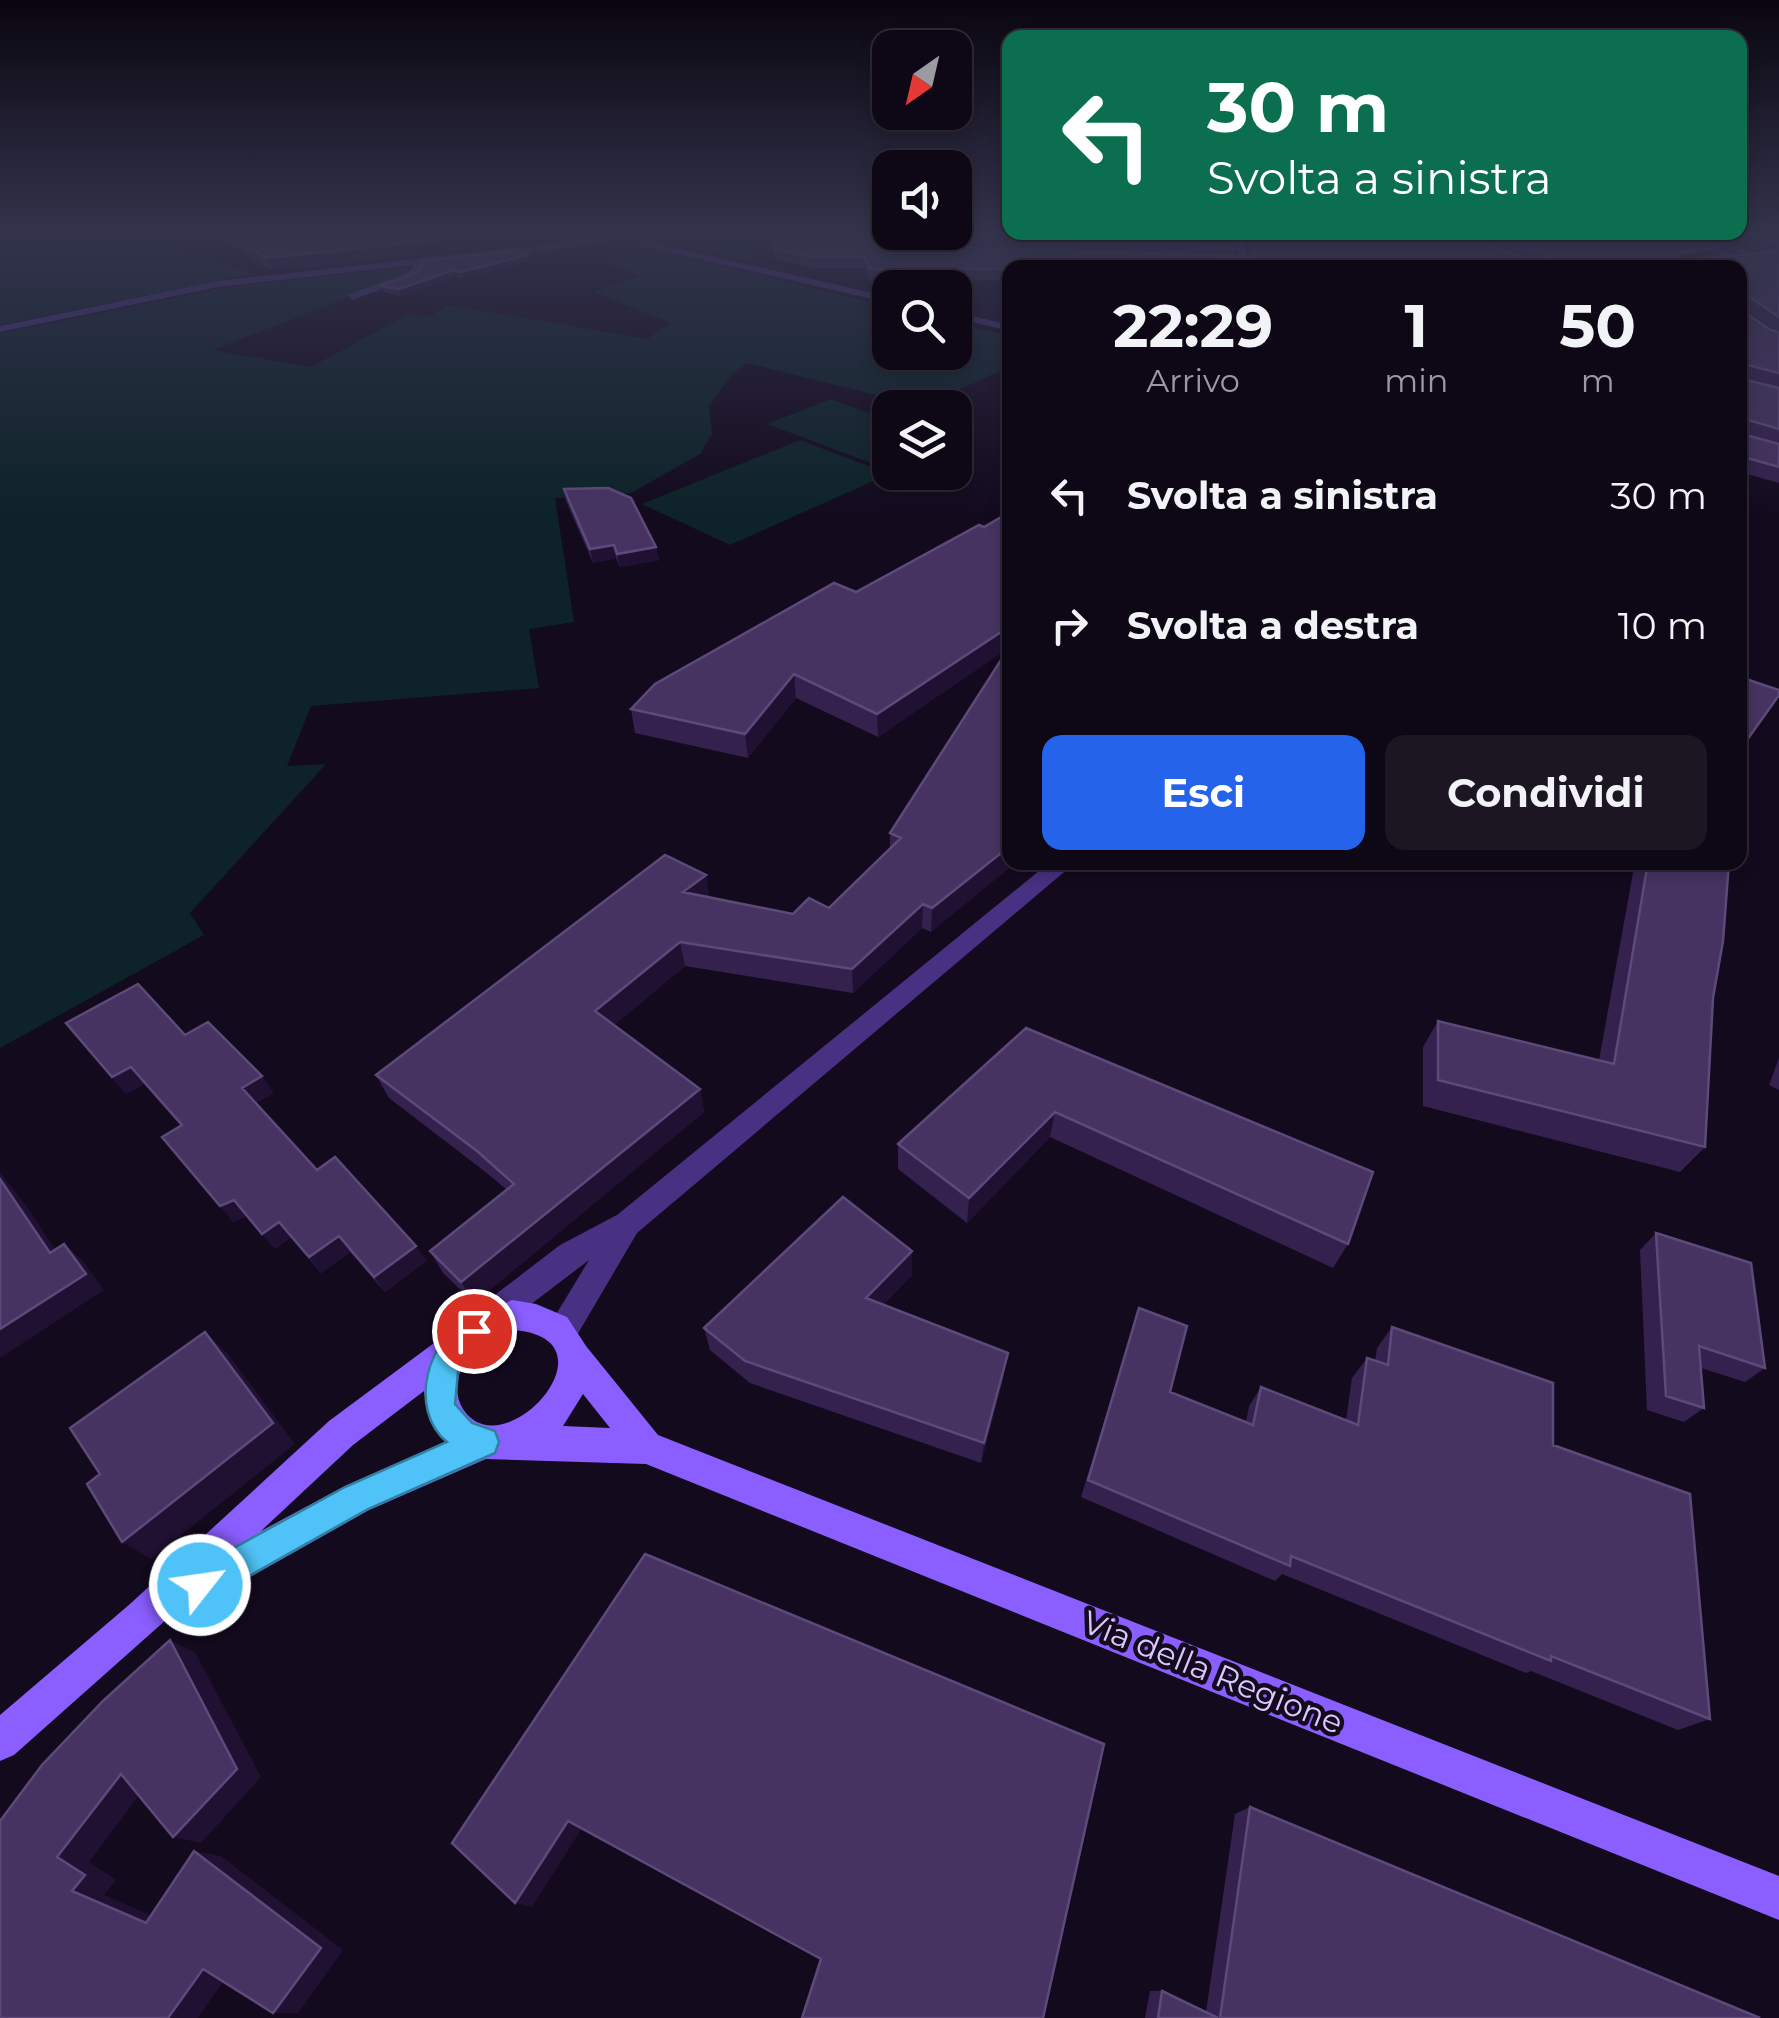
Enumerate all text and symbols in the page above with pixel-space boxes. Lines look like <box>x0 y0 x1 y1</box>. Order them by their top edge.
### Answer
north arrow <box>872 30 972 130</box>
map controls <box>872 30 972 490</box>
text: 30 m <box>1207 64 1389 150</box>
icon: left <box>1042 70 1172 200</box>
button: sound <box>872 150 972 250</box>
text: Svolta a sinistra <box>1207 150 1552 205</box>
button: search <box>872 270 972 370</box>
text: 22:29 <box>1113 289 1273 362</box>
text: 1 <box>1405 289 1428 362</box>
text: 50 <box>1559 289 1636 362</box>
text: Arrivo <box>1146 361 1240 400</box>
text: min <box>1384 361 1448 400</box>
text: m <box>1581 361 1615 400</box>
button: layers <box>872 390 972 490</box>
icon: left <box>1042 468 1097 523</box>
text: Svolta a sinistra <box>1127 472 1438 519</box>
text: 30 m <box>1610 472 1707 519</box>
icon: right <box>1042 598 1097 653</box>
text: Svolta a destra <box>1127 602 1419 649</box>
text: 10 m <box>1618 602 1707 649</box>
button: Esci <box>1042 735 1365 850</box>
button: Condividi <box>1385 735 1707 850</box>
pin <box>432 1289 517 1374</box>
icon: arrive <box>447 1304 502 1359</box>
position arrow <box>148 1533 252 1637</box>
street label: Via della Regione <box>1077 1602 1349 1742</box>

